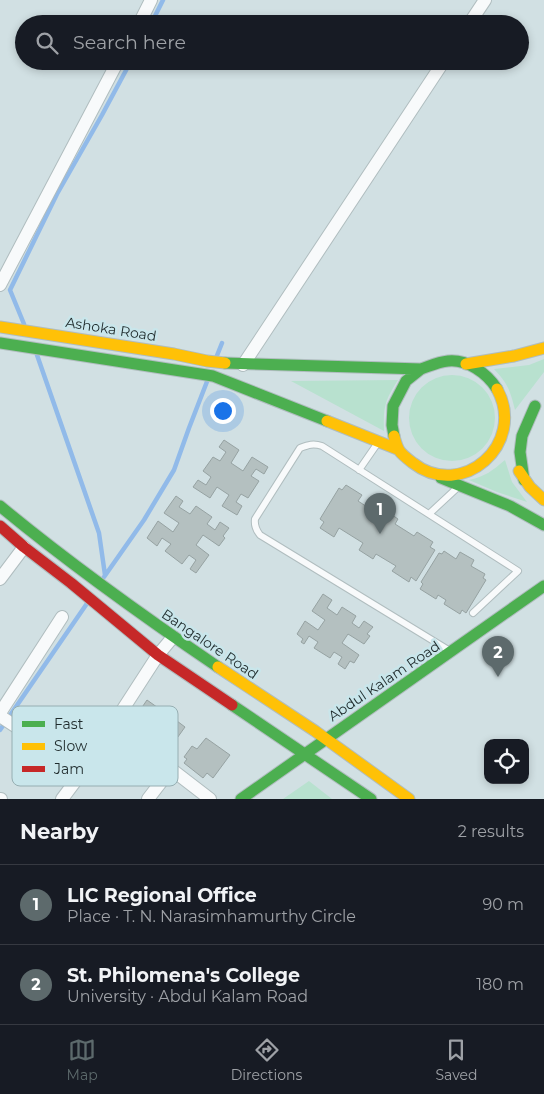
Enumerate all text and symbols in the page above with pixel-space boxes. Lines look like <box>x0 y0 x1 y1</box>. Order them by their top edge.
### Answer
search box <box>15 15 529 70</box>
icon: search <box>33 29 61 57</box>
text: Search here <box>73 31 186 54</box>
street label: Ashoka Road <box>64 313 158 345</box>
your location <box>210 398 236 424</box>
pin: 1 <box>364 493 396 534</box>
street label: Bangalore Road <box>158 605 262 683</box>
pin: 2 <box>482 636 514 677</box>
street label: Abdul Kalam Road <box>325 637 443 725</box>
legend <box>12 706 178 786</box>
text: Fast <box>54 715 84 733</box>
text: Slow <box>54 737 88 755</box>
map controls <box>484 739 529 784</box>
button: locate <box>484 739 529 784</box>
text: Jam <box>53 760 84 778</box>
text: Nearby <box>20 819 99 844</box>
text: 2 results <box>458 822 524 841</box>
text: LIC Regional Office <box>67 884 257 907</box>
text: 1 <box>33 895 39 914</box>
text: 90 m <box>482 895 524 914</box>
text: Place · T. N. Narasimhamurthy Circle <box>67 907 356 926</box>
text: St. Philomena's College <box>67 964 300 987</box>
text: 2 <box>31 975 41 994</box>
text: 180 m <box>476 975 524 994</box>
text: University · Abdul Kalam Road <box>67 987 308 1006</box>
tab: Map <box>67 1036 98 1084</box>
tab: Directions <box>231 1036 302 1084</box>
tab: Saved <box>435 1036 477 1084</box>

